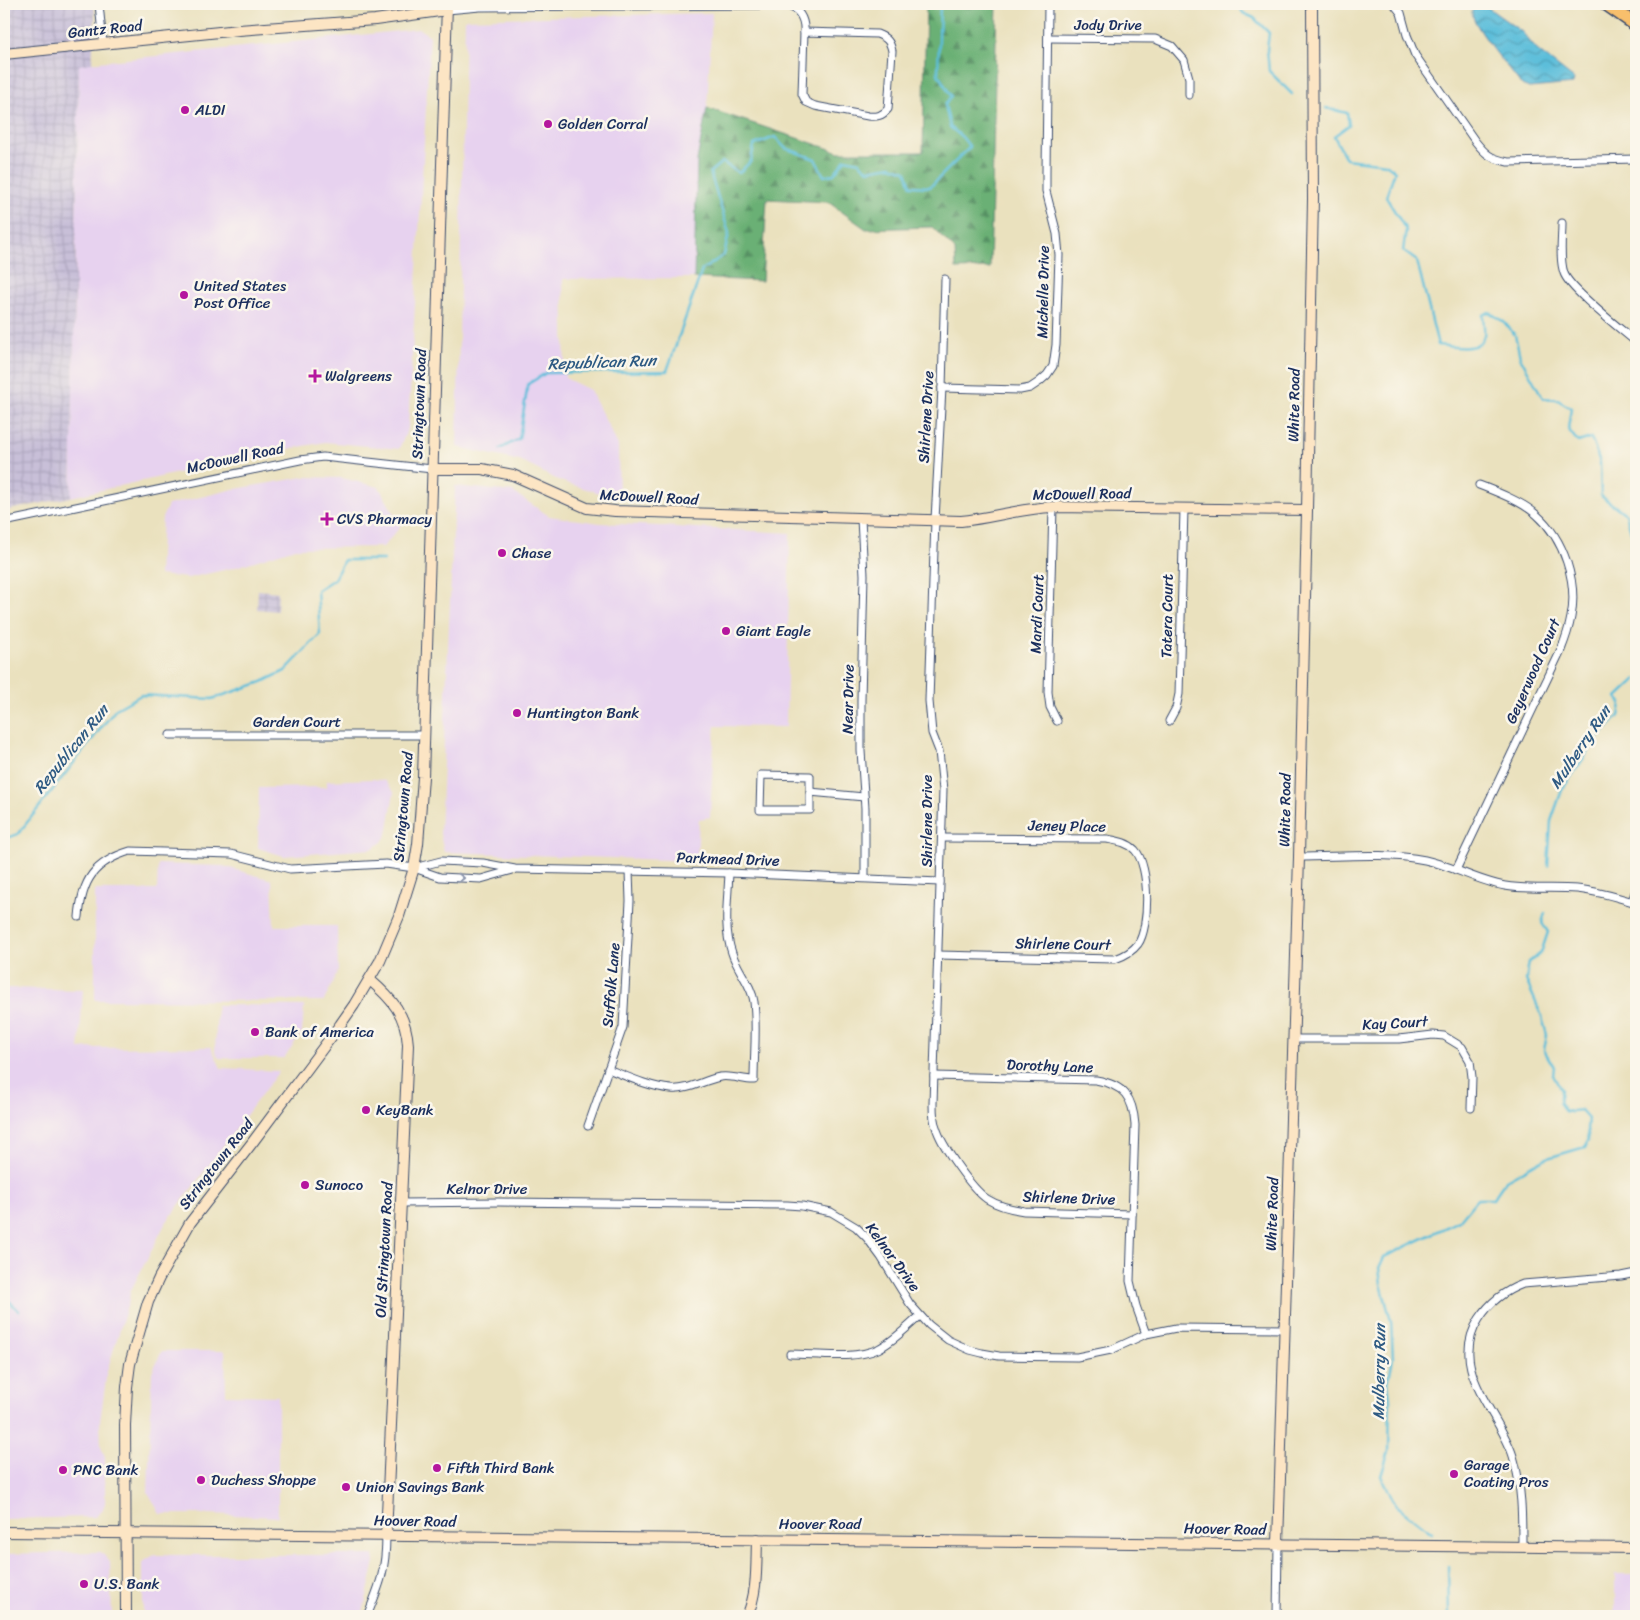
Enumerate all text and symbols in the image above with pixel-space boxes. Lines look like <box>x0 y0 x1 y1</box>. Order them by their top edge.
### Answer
street label: Gantz Road <box>66 12 145 46</box>
street label: Jody Drive <box>1073 12 1142 38</box>
place label: ALDI <box>194 97 226 123</box>
marker: ALDI <box>179 104 191 116</box>
place label: Golden Corral <box>558 111 649 137</box>
marker: Golden Corral <box>542 118 554 130</box>
street label: Michelle Drive <box>1029 245 1057 339</box>
place label: United States Post Office <box>194 273 287 316</box>
marker: United States Post Office <box>178 289 190 301</box>
water label: Republican Run <box>547 346 659 378</box>
street label: Stringtown Road <box>404 347 434 460</box>
place label: Walgreens <box>325 363 392 389</box>
street label: White Road <box>1280 367 1308 442</box>
marker: Walgreens <box>309 370 321 382</box>
street label: Shirlene Drive <box>911 370 941 464</box>
street label: McDowell Road <box>184 435 287 481</box>
street label: McDowell Road <box>1032 480 1133 508</box>
street label: McDowell Road <box>599 481 700 513</box>
place label: CVS Pharmacy <box>337 506 432 532</box>
marker: CVS Pharmacy <box>321 513 333 525</box>
place label: Chase <box>512 540 552 566</box>
marker: Chase <box>496 547 508 559</box>
street label: Mardi Court <box>1023 573 1051 654</box>
street label: Tatera Court <box>1153 573 1181 658</box>
street label: Geyerwood Court <box>1498 613 1568 728</box>
place label: Giant Eagle <box>736 618 811 644</box>
marker: Giant Eagle <box>720 625 732 637</box>
street label: Near Drive <box>834 664 862 734</box>
water label: Republican Run <box>26 696 118 800</box>
water label: Mulberry Run <box>1541 697 1620 795</box>
place label: Huntington Bank <box>527 700 639 726</box>
marker: Huntington Bank <box>511 707 523 719</box>
street label: Garden Court <box>253 709 342 735</box>
street label: Stringtown Road <box>385 750 421 863</box>
street label: White Road <box>1271 772 1299 847</box>
street label: Shirlene Drive <box>914 774 940 867</box>
street label: Jeney Place <box>1027 812 1107 840</box>
street label: Parkmead Drive <box>676 844 780 874</box>
one-way arrow <box>458 873 465 883</box>
street label: Shirlene Court <box>1015 930 1112 958</box>
street label: Suffolk Lane <box>594 941 628 1028</box>
street label: Kay Court <box>1362 1008 1429 1038</box>
place label: Bank of America <box>265 1019 374 1045</box>
marker: Bank of America <box>249 1026 261 1038</box>
street label: Dorothy Lane <box>1006 1051 1094 1081</box>
place label: KeyBank <box>376 1097 434 1123</box>
marker: KeyBank <box>360 1104 372 1116</box>
street label: Stringtown Road <box>172 1112 261 1216</box>
place label: Sunoco <box>315 1172 364 1198</box>
street label: Kelnor Drive <box>447 1176 528 1202</box>
street label: White Road <box>1258 1176 1286 1251</box>
marker: Sunoco <box>299 1179 311 1191</box>
street label: Old Stringtown Road <box>367 1180 401 1318</box>
street label: Shirlene Drive <box>1022 1183 1116 1213</box>
street label: Kelnor Drive <box>859 1217 927 1298</box>
water label: Mulberry Run <box>1364 1322 1394 1420</box>
place label: Garage Coating Pros <box>1464 1452 1549 1495</box>
place label: Fifth Third Bank <box>447 1455 555 1481</box>
place label: PNC Bank <box>73 1457 139 1483</box>
marker: Fifth Third Bank <box>431 1462 443 1474</box>
marker: PNC Bank <box>57 1464 69 1476</box>
place label: Duchess Shoppe <box>211 1467 317 1493</box>
marker: Garage Coating Pros <box>1448 1468 1460 1480</box>
marker: Duchess Shoppe <box>195 1474 207 1486</box>
place label: Union Savings Bank <box>356 1474 485 1500</box>
marker: Union Savings Bank <box>340 1481 352 1493</box>
street label: Hoover Road <box>374 1507 457 1535</box>
street label: Hoover Road <box>779 1511 862 1537</box>
street label: Hoover Road <box>1184 1515 1267 1543</box>
place label: U.S. Bank <box>94 1571 160 1597</box>
marker: U.S. Bank <box>78 1578 90 1590</box>

